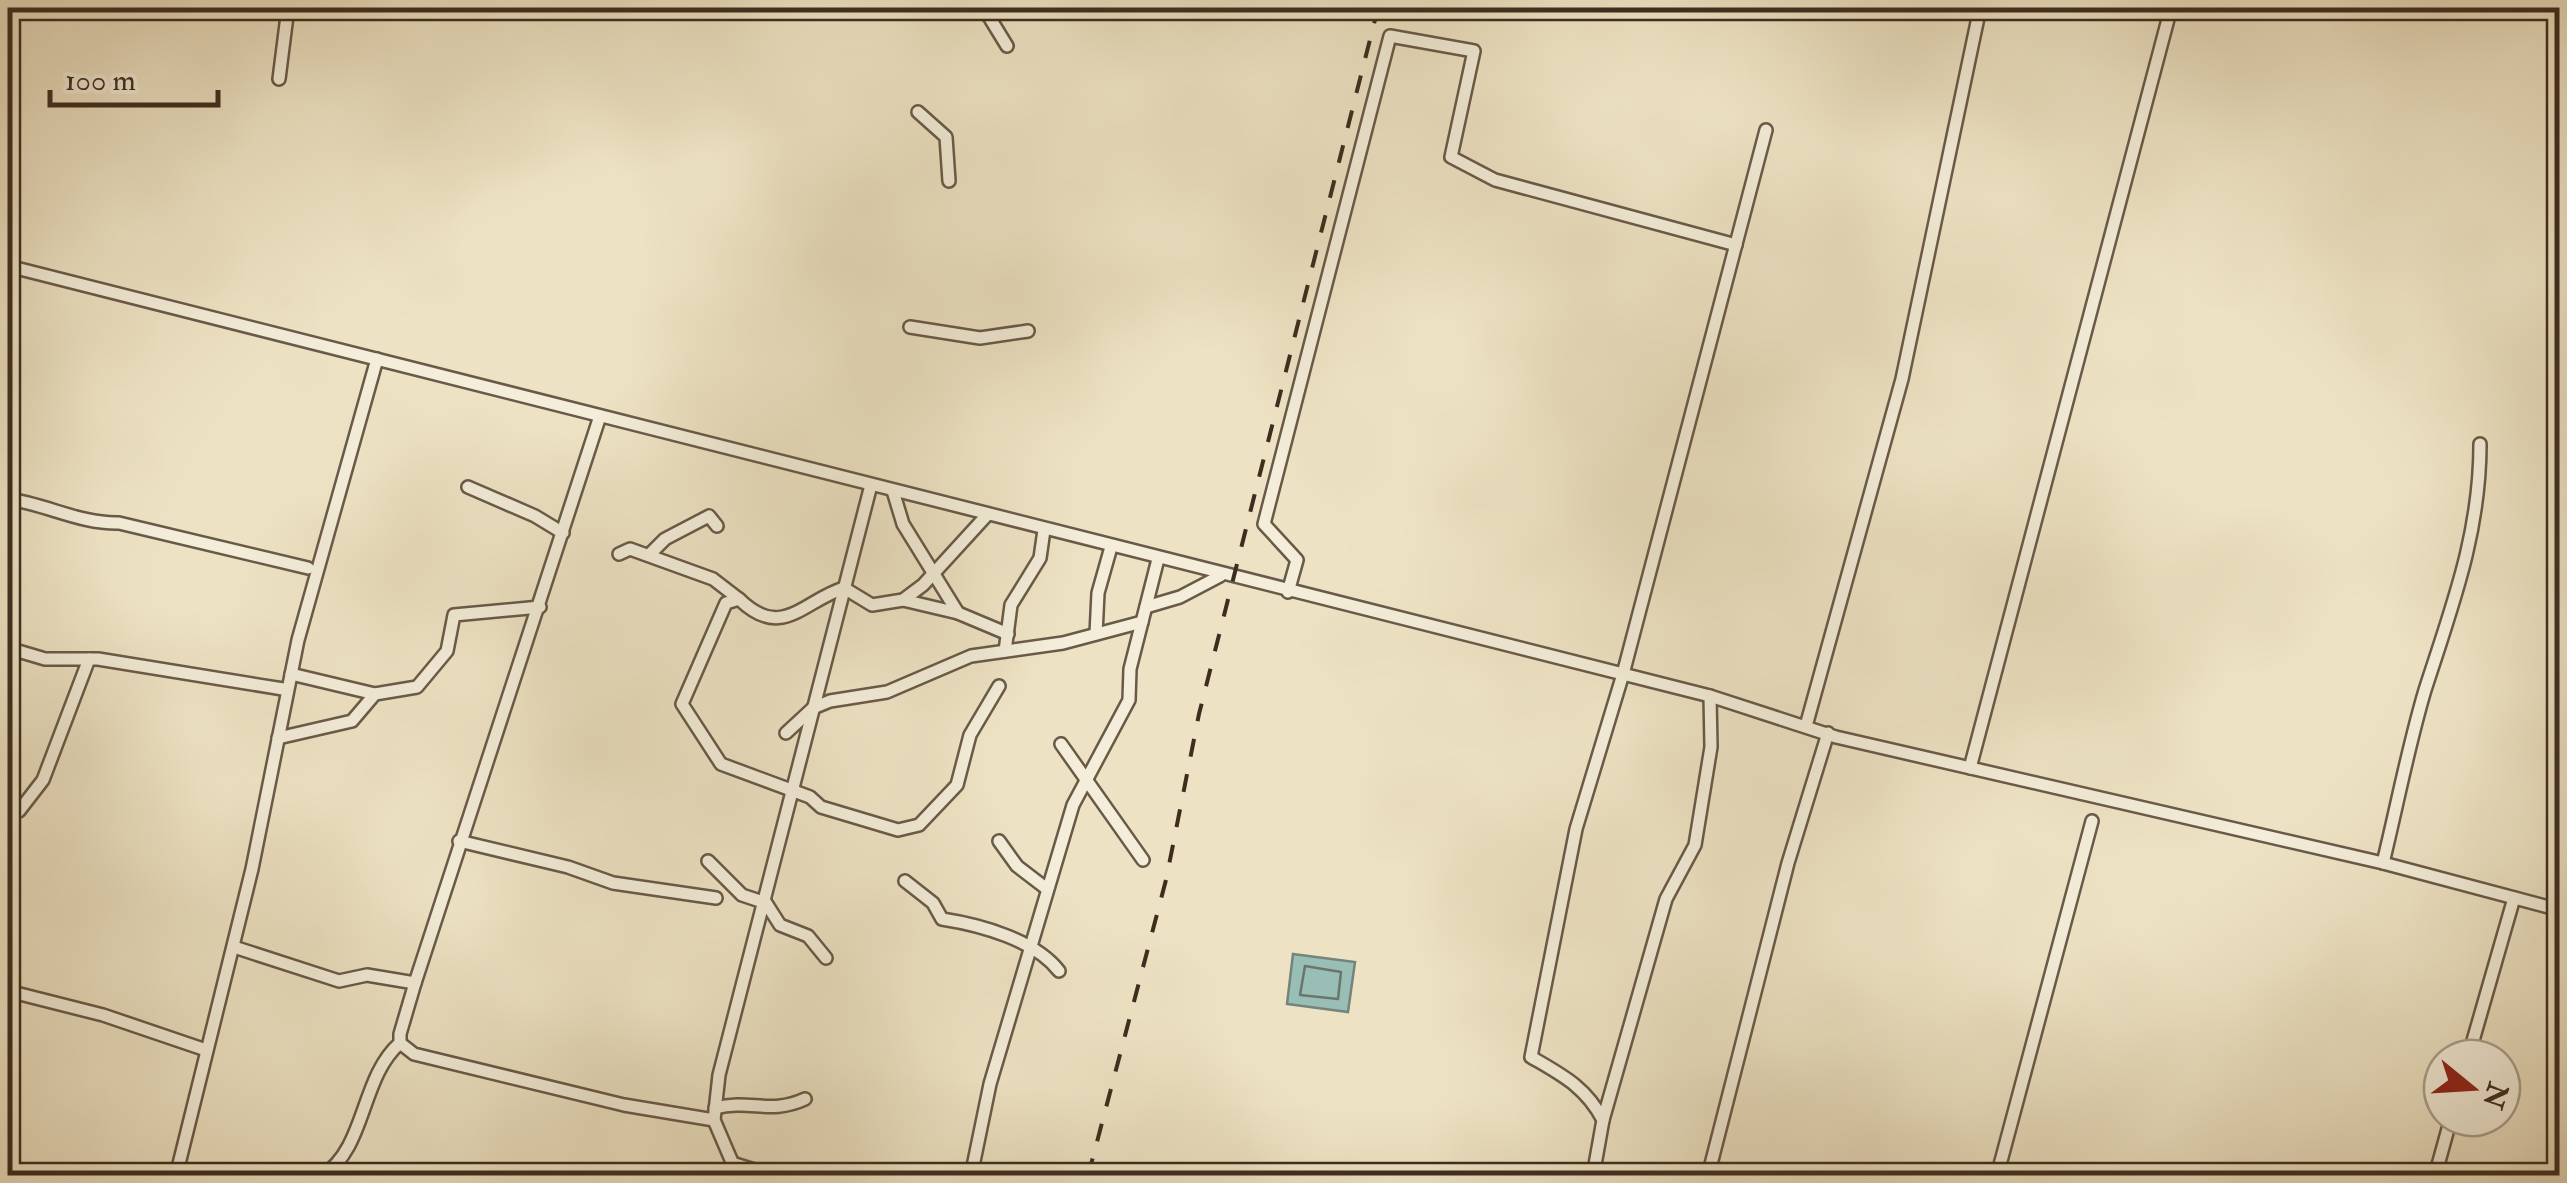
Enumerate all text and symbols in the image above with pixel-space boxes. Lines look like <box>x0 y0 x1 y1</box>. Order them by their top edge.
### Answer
scale bar <box>50 45 218 107</box>
text: 100 m <box>65 62 136 99</box>
north arrow <box>2422 1038 2522 1138</box>
text: N <box>2474 1077 2515 1113</box>

